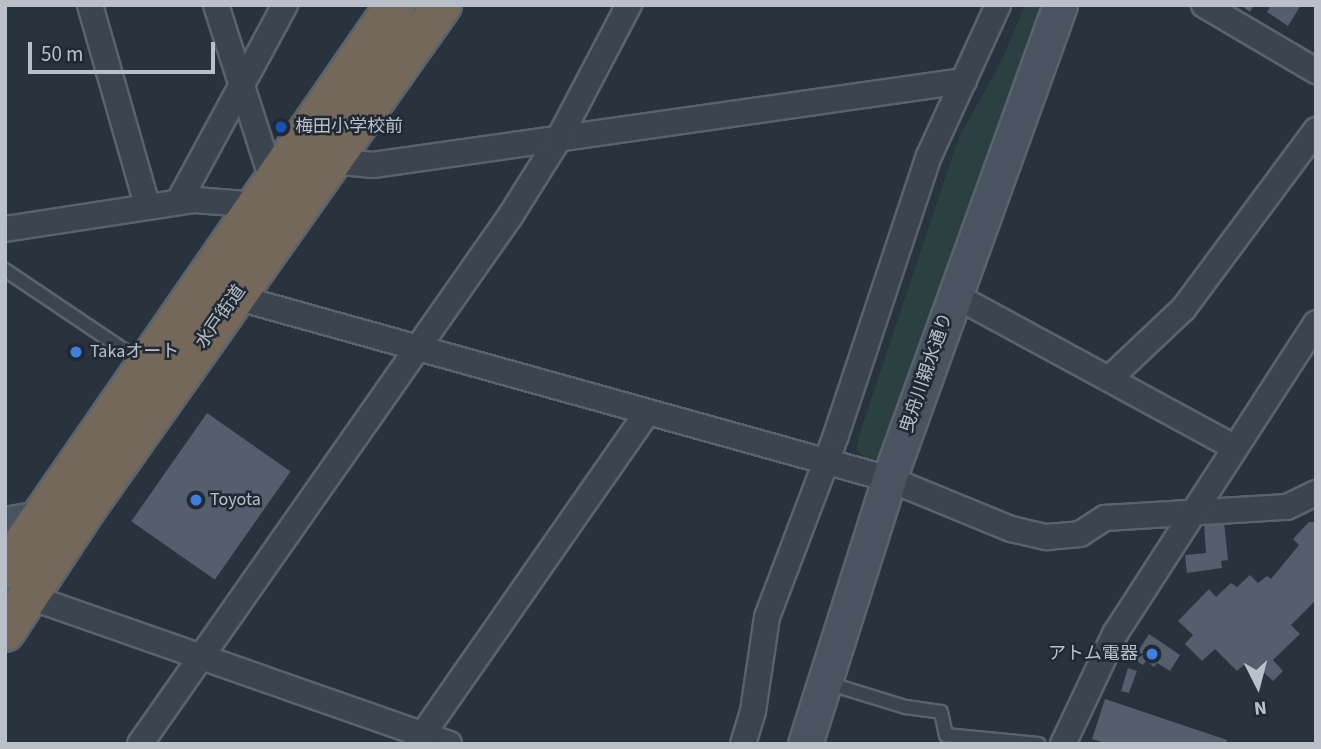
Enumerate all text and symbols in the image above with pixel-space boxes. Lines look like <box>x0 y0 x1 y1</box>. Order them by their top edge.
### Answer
scale bar <box>32 28 219 72</box>
text: 50 m <box>41 39 83 69</box>
place label: 梅田小学校前 <box>295 116 403 138</box>
marker: 梅田小学校前 <box>273 119 289 135</box>
street label: 水戸街道 <box>192 281 250 353</box>
street label: 曳舟川親水通り <box>896 310 958 436</box>
place label: Takaオート <box>90 341 179 363</box>
marker: Takaオート <box>68 344 84 360</box>
place label: Toyota <box>210 489 261 511</box>
marker: Toyota <box>188 492 204 508</box>
place label: アトム電器 <box>1048 643 1138 665</box>
marker: アトム電器 <box>1144 646 1160 662</box>
north arrow <box>1223 651 1293 721</box>
text: N <box>1253 693 1268 721</box>

